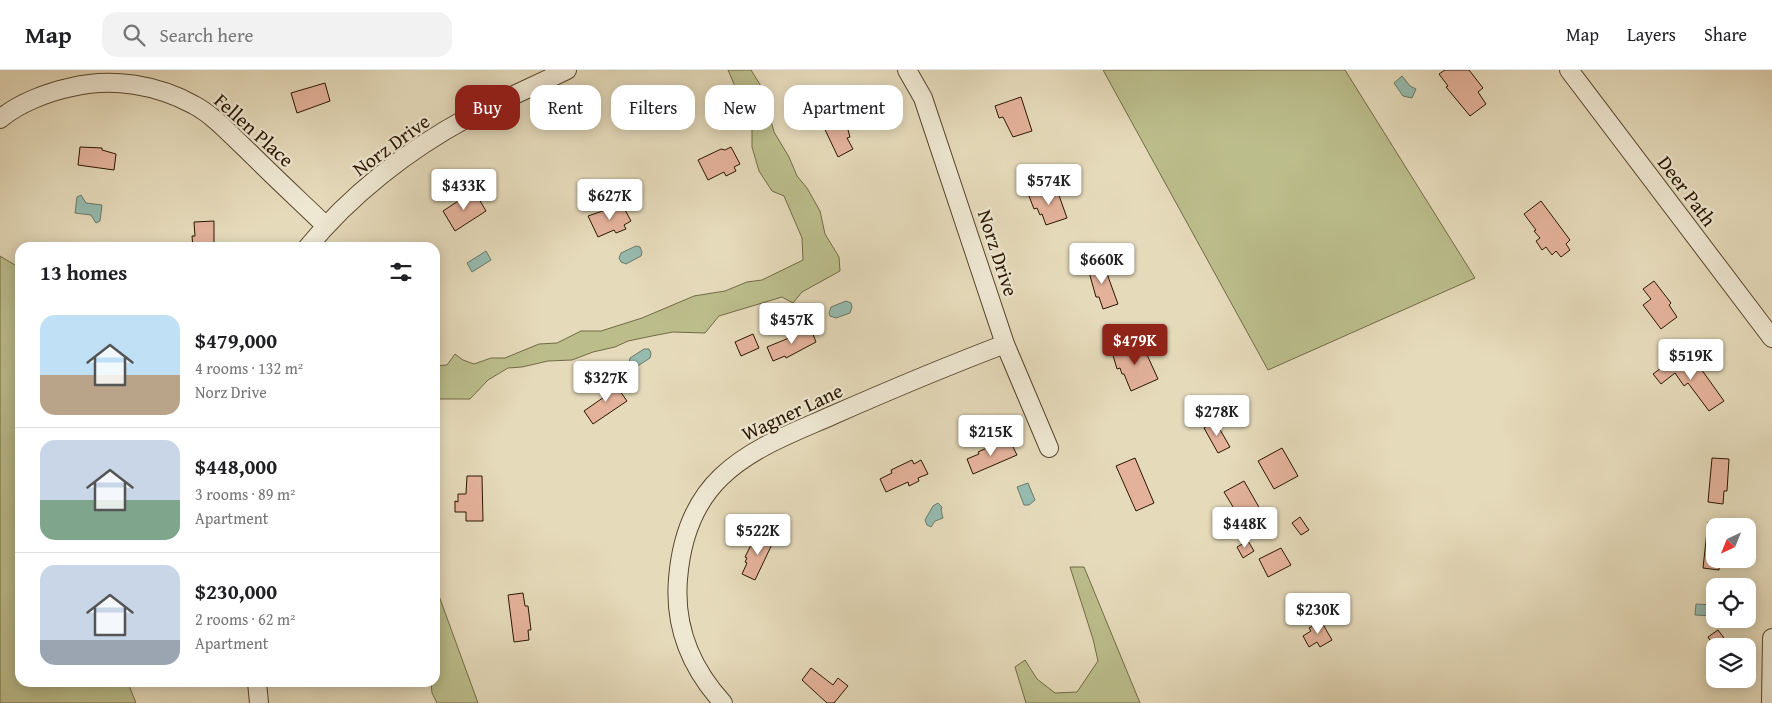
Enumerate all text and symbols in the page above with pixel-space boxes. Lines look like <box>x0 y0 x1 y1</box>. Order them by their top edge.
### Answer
search box <box>102 12 452 57</box>
text: Map <box>25 17 72 52</box>
icon: search <box>120 21 148 49</box>
text: Search here <box>160 21 253 49</box>
text: Map <box>1566 21 1599 48</box>
text: Layers <box>1627 21 1676 48</box>
text: Share <box>1704 21 1747 48</box>
chip: Buy <box>455 85 520 130</box>
chip: Rent <box>530 85 601 130</box>
chip: Filters <box>611 85 695 130</box>
chip: New <box>705 85 774 130</box>
chip: Apartment <box>784 85 903 130</box>
street label: Fellen Place <box>208 86 301 173</box>
street label: Norz Drive <box>346 107 435 183</box>
street label: Deer Path <box>1651 149 1724 232</box>
pin: $574K <box>1014 164 1084 206</box>
pin: $433K <box>429 168 499 211</box>
text: $574K <box>1027 168 1071 192</box>
text: $433K <box>442 173 486 197</box>
pin: $627K <box>575 178 645 221</box>
text: $627K <box>588 183 632 207</box>
street label: Norz Drive <box>971 206 1026 300</box>
pin: $660K <box>1067 242 1137 285</box>
text: $660K <box>1080 247 1124 271</box>
text: 13 homes <box>40 257 127 288</box>
icon: filters <box>387 258 415 286</box>
pin: $457K <box>757 302 827 345</box>
text: $457K <box>770 307 814 331</box>
pin: $479K <box>1100 324 1170 366</box>
text: $479,000 <box>195 325 277 356</box>
text: $479K <box>1113 328 1157 352</box>
icon: home <box>80 335 140 395</box>
pin: $519K <box>1656 338 1726 381</box>
text: $519K <box>1669 343 1713 367</box>
text: 4 rooms · 132 m² <box>195 356 303 380</box>
pin: $327K <box>571 360 641 403</box>
text: $327K <box>584 365 628 389</box>
street label: Wagner Lane <box>736 375 847 448</box>
text: Norz Drive <box>195 380 267 404</box>
pin: $278K <box>1182 394 1252 437</box>
text: $278K <box>1195 399 1239 423</box>
pin: $215K <box>956 414 1026 457</box>
text: $215K <box>969 419 1013 443</box>
text: $448,000 <box>195 451 277 482</box>
icon: home <box>80 460 140 520</box>
text: 3 rooms · 89 m² <box>195 482 295 506</box>
text: Apartment <box>195 506 268 530</box>
pin: $448K <box>1210 506 1280 549</box>
text: $448K <box>1223 511 1267 535</box>
pin: $522K <box>723 514 793 556</box>
text: $522K <box>736 518 780 542</box>
north arrow <box>1706 518 1756 568</box>
map controls <box>1706 518 1756 688</box>
text: $230,000 <box>195 576 277 607</box>
button: locate <box>1706 578 1756 628</box>
icon: home <box>80 585 140 645</box>
pin: $230K <box>1283 592 1353 635</box>
text: $230K <box>1296 597 1340 621</box>
text: 2 rooms · 62 m² <box>195 607 295 631</box>
text: Apartment <box>195 631 268 655</box>
button: layers <box>1706 638 1756 688</box>

